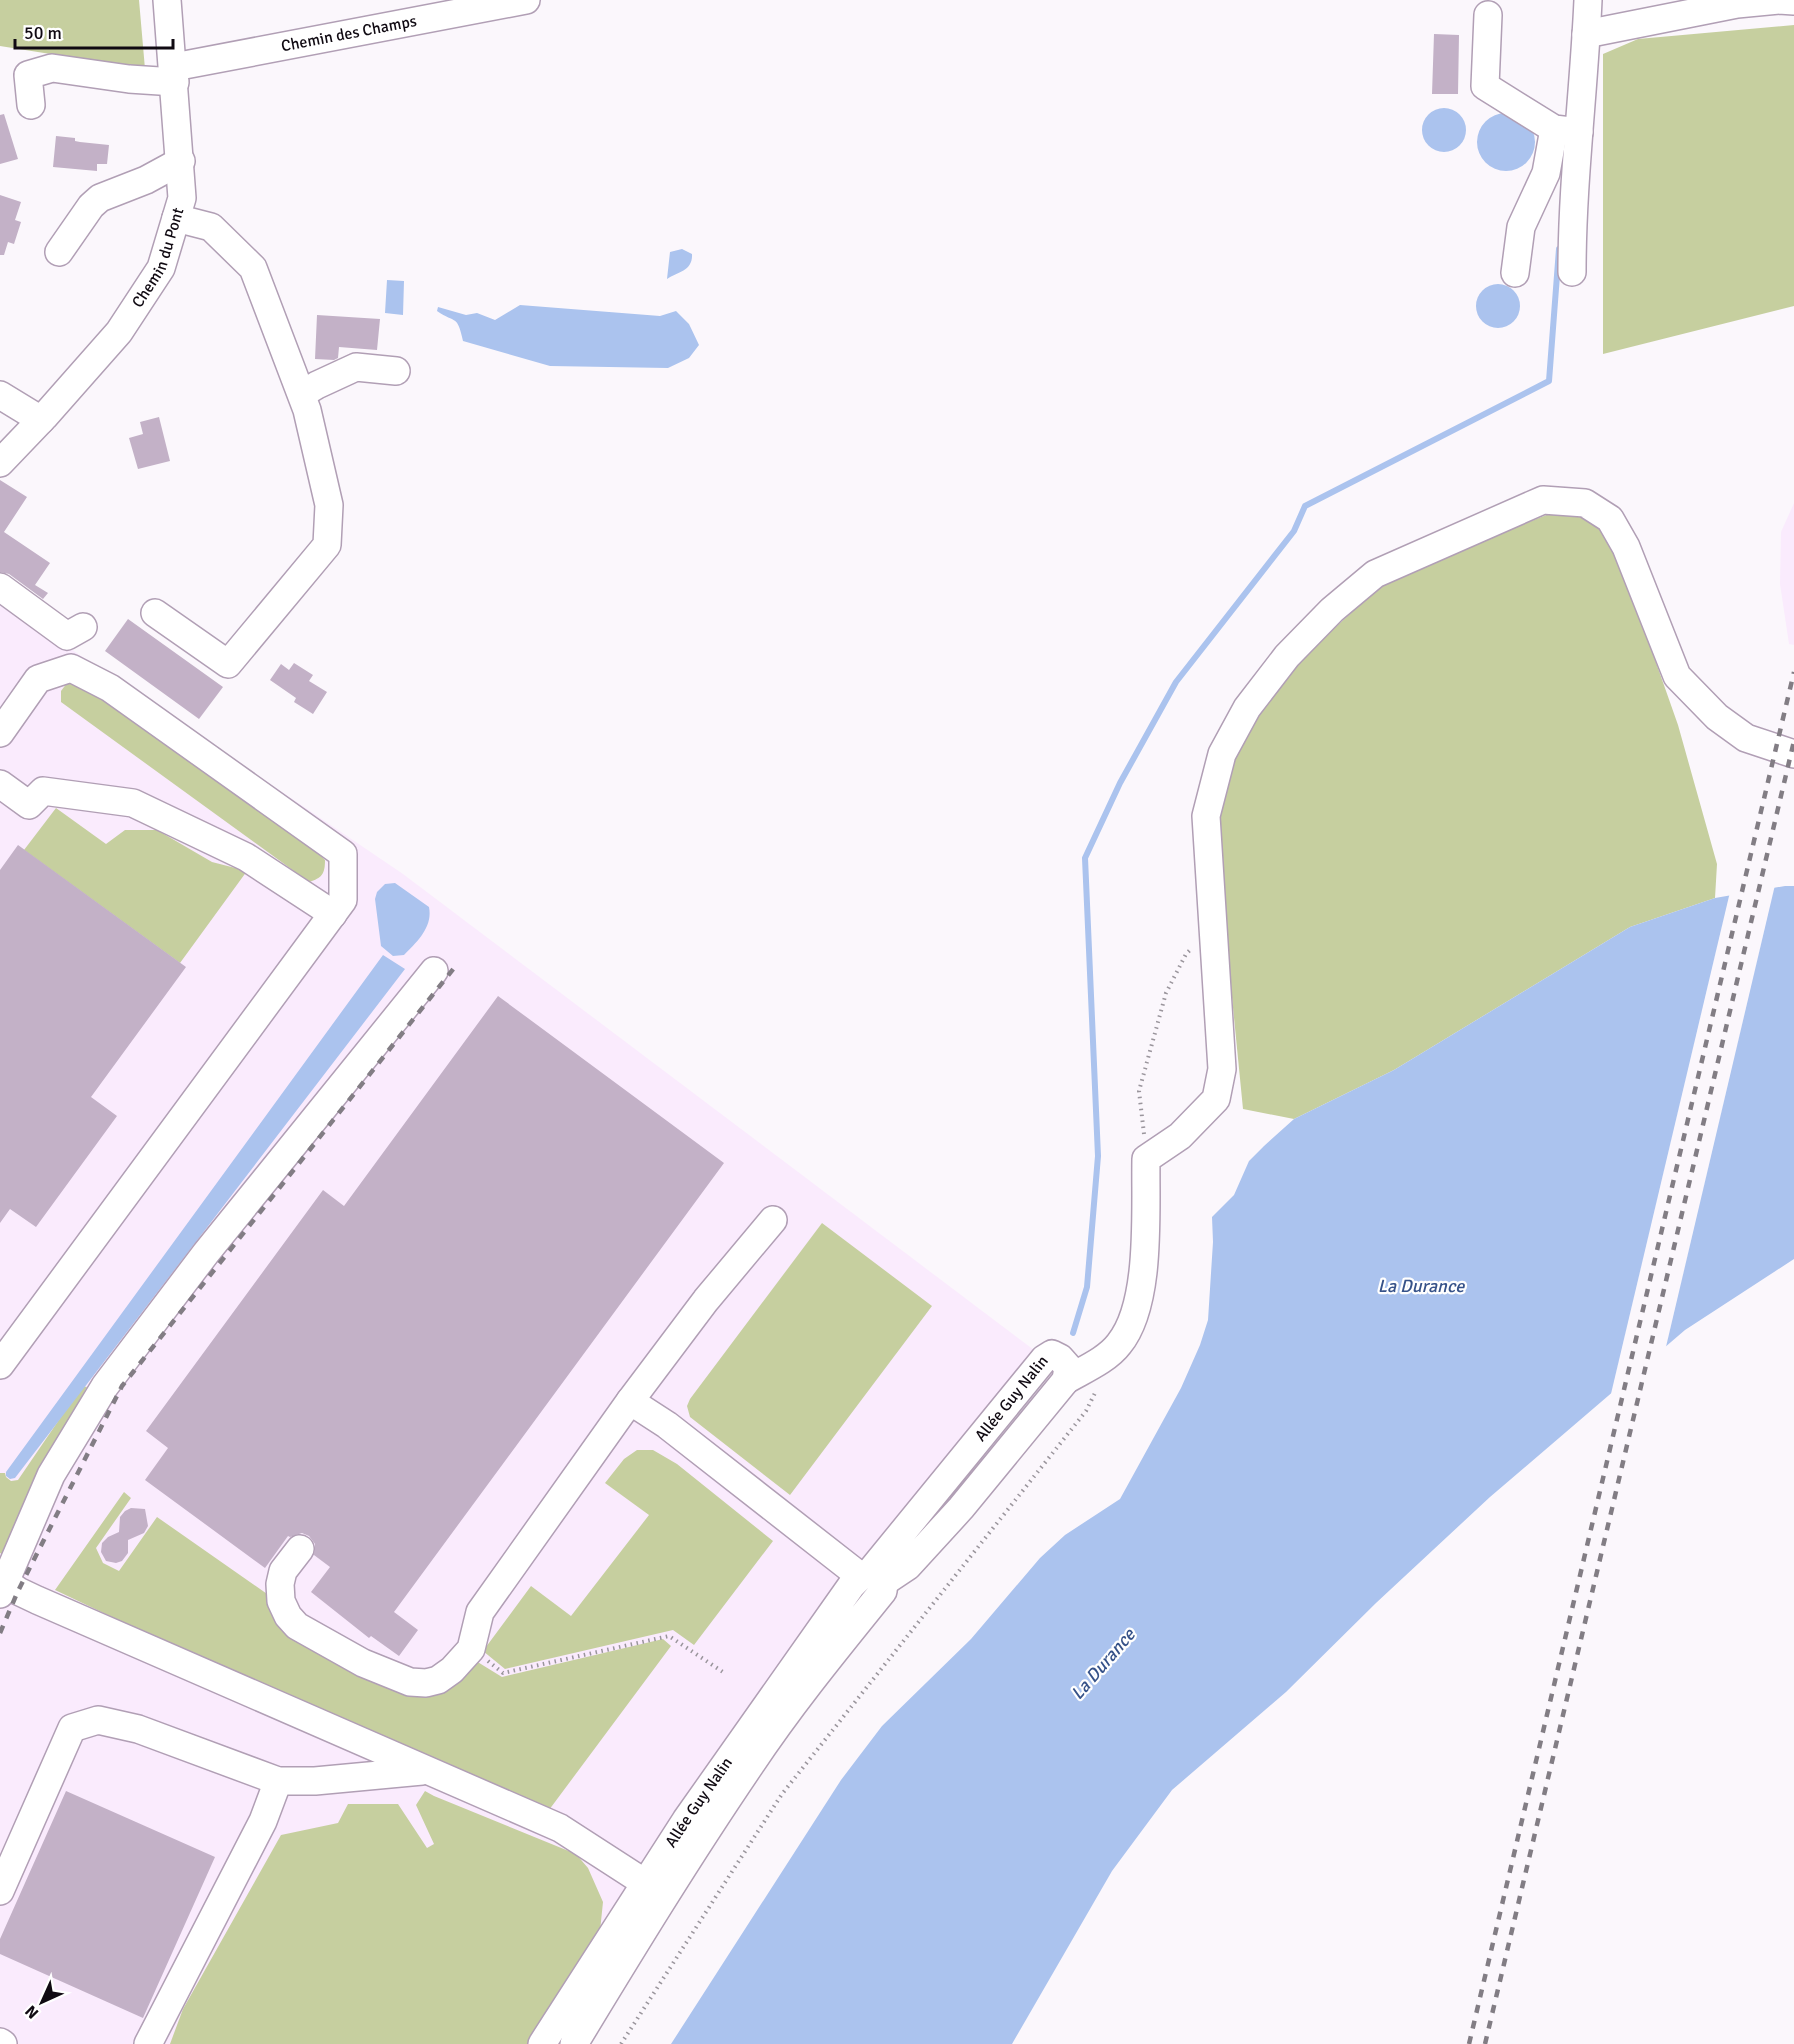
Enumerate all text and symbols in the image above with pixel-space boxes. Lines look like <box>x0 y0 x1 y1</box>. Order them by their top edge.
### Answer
street label: Chemin des Champs <box>279 11 418 56</box>
scale bar <box>15 12 172 50</box>
text: 50 m <box>24 22 62 44</box>
street label: Chemin du Pont <box>128 205 189 312</box>
water label: La Durance <box>1378 1275 1465 1297</box>
street label: Allée Guy Nalin <box>971 1352 1053 1446</box>
water label: La Durance <box>1066 1623 1140 1704</box>
street label: Allée Guy Nalin <box>661 1754 737 1851</box>
north arrow <box>12 1972 72 2032</box>
text: N <box>21 2001 43 2023</box>

